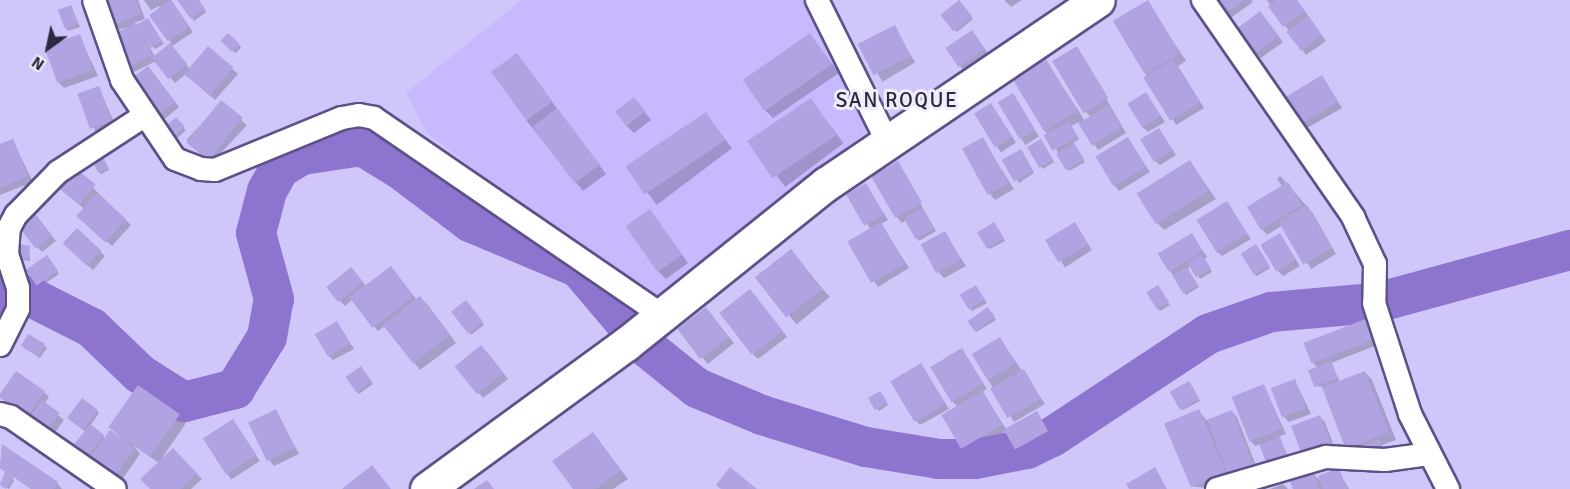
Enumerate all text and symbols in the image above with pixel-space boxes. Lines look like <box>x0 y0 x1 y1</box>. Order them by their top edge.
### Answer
north arrow <box>18 18 78 78</box>
text: N <box>28 52 48 75</box>
district label: SAN ROQUE <box>836 87 958 113</box>

